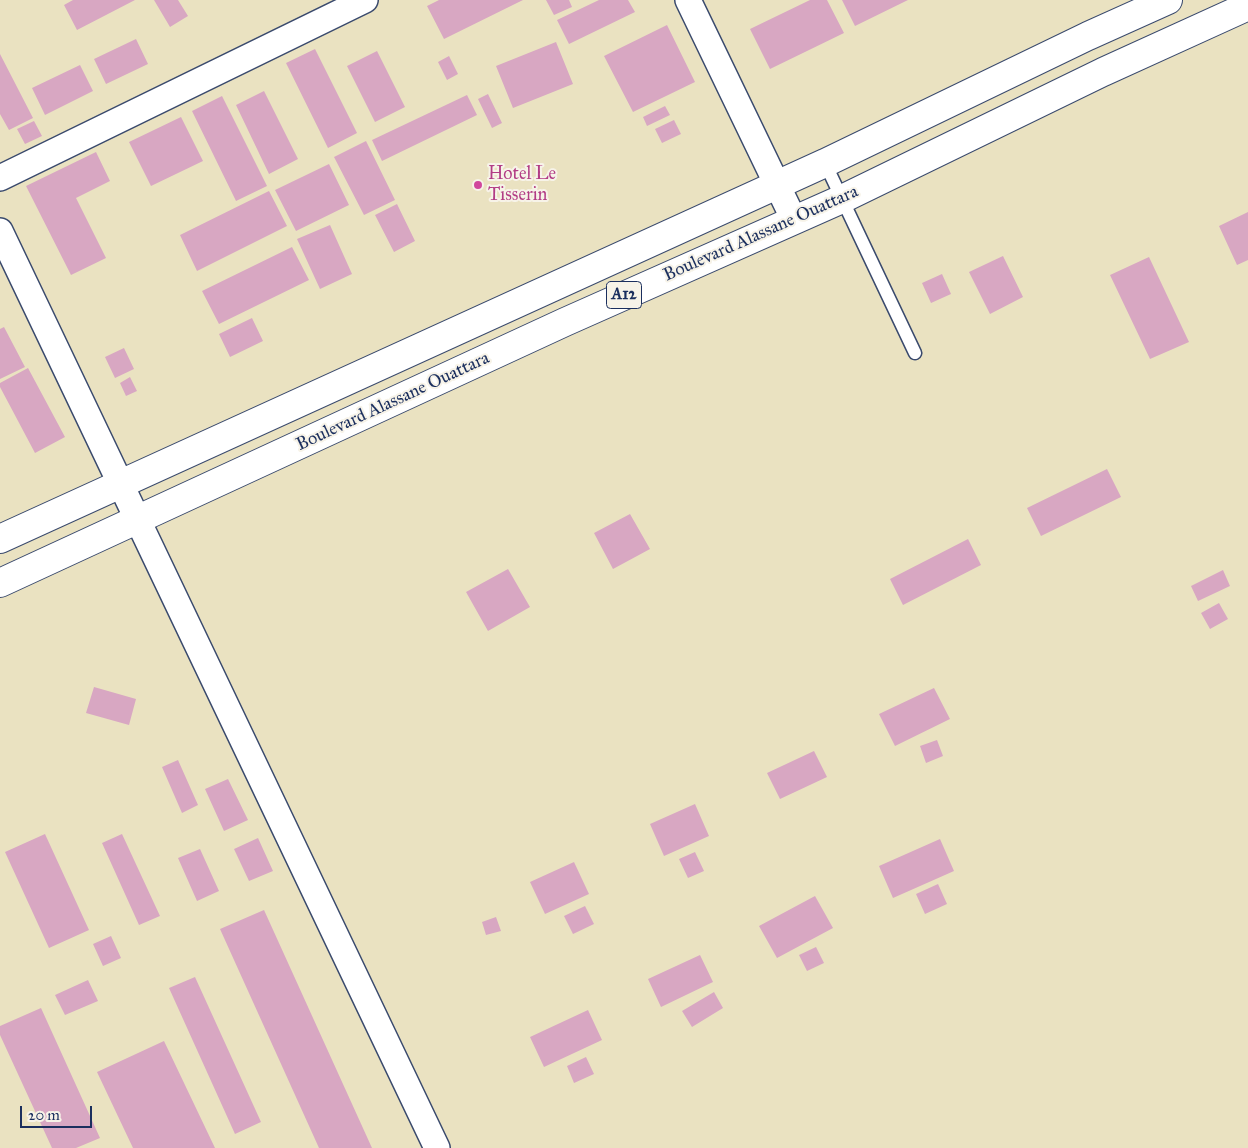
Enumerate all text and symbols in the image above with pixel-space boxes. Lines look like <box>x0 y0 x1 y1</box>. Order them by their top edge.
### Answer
place label: Hotel Le Tisserin <box>488 164 556 206</box>
marker: Hotel Le Tisserin <box>472 179 484 191</box>
street label: Boulevard Alassane Ouattara <box>660 181 862 287</box>
road number: A12 <box>606 282 642 308</box>
street label: Boulevard Alassane Ouattara <box>293 348 493 456</box>
scale bar <box>22 1096 95 1128</box>
text: 20 m <box>28 1106 60 1124</box>

